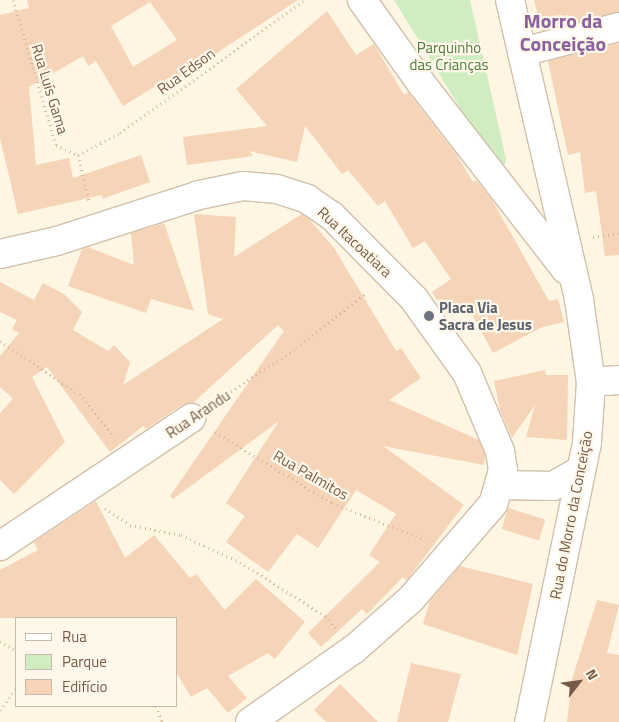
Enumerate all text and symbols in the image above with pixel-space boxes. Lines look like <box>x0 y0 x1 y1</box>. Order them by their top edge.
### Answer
district label: Morro da Conceição <box>520 8 606 55</box>
park label: Parquinho das Crianças <box>410 38 488 73</box>
street label: Rua Luís Gama <box>28 42 72 136</box>
street label: Rua Edson <box>154 44 218 98</box>
street label: Rua Itacoatiara <box>314 203 396 281</box>
place label: Placa Via Sacra de Jesus <box>439 298 532 333</box>
marker: Placa Via Sacra de Jesus <box>423 310 435 322</box>
street label: Rua Arandu <box>162 386 234 442</box>
street label: Rua do Morro da Conceição <box>546 429 596 601</box>
street label: Rua Palmitos <box>270 446 352 504</box>
legend <box>15 617 178 707</box>
text: Rua <box>62 625 87 648</box>
text: Parque <box>62 650 107 673</box>
north arrow <box>554 657 604 707</box>
text: N <box>581 665 604 684</box>
text: Edifício <box>62 675 107 698</box>

